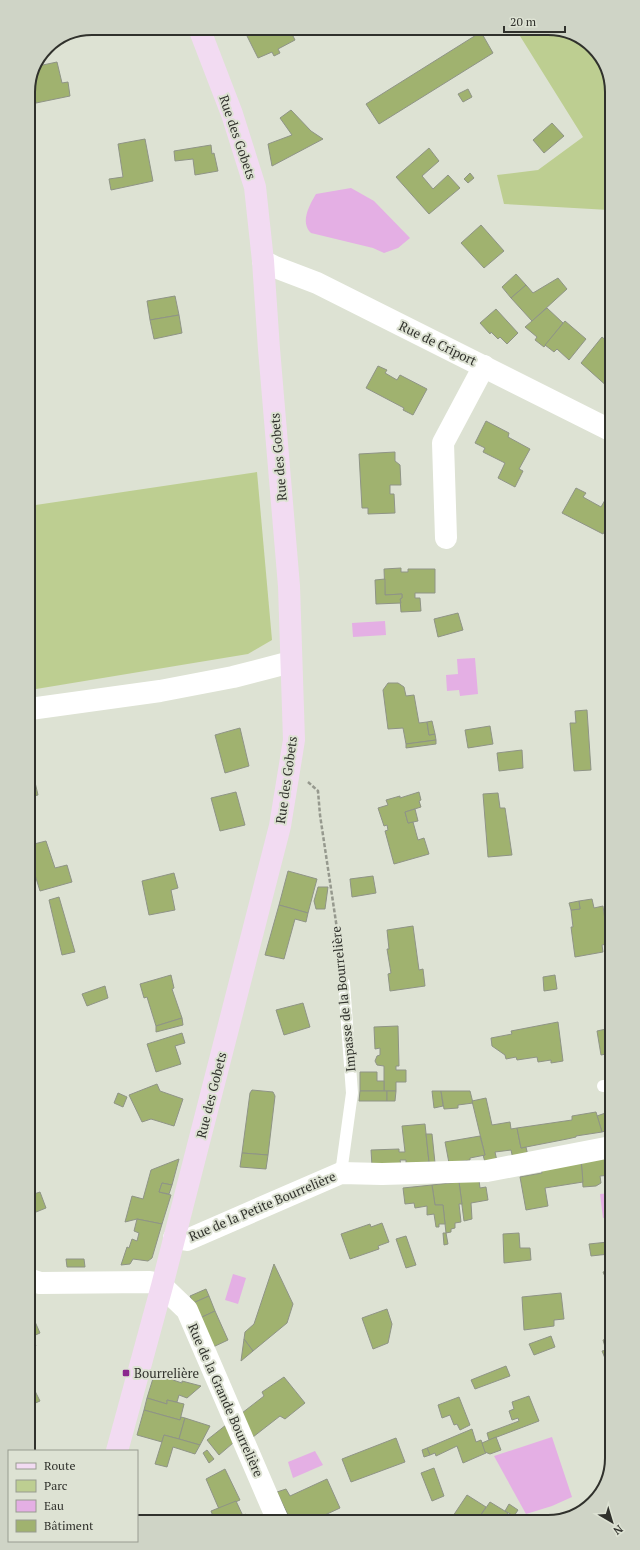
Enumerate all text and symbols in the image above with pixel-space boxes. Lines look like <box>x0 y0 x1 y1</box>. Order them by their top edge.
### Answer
scale bar <box>504 8 565 34</box>
text: 20 m <box>510 14 537 29</box>
street label: Rue des Gobets <box>215 92 261 182</box>
street label: Rue de Criport <box>396 316 480 370</box>
street label: Rue des Gobets <box>265 412 291 502</box>
street label: Rue des Gobets <box>271 735 301 825</box>
street label: Impasse de la Bourrelière <box>326 925 360 1073</box>
street label: Rue des Gobets <box>192 1050 230 1140</box>
street label: Rue de la Petite Bourrelière <box>186 1167 338 1245</box>
street label: Rue de la Grande Bourrelière <box>184 1320 268 1480</box>
place label: Bourrelière <box>134 1364 199 1382</box>
marker: Bourrelière <box>121 1368 131 1378</box>
legend <box>8 1450 138 1542</box>
text: Route <box>44 1458 75 1473</box>
text: Parc <box>44 1478 68 1493</box>
text: Eau <box>44 1498 64 1513</box>
north arrow <box>592 1502 632 1542</box>
text: Bâtiment <box>44 1518 94 1533</box>
text: N <box>610 1522 626 1538</box>

